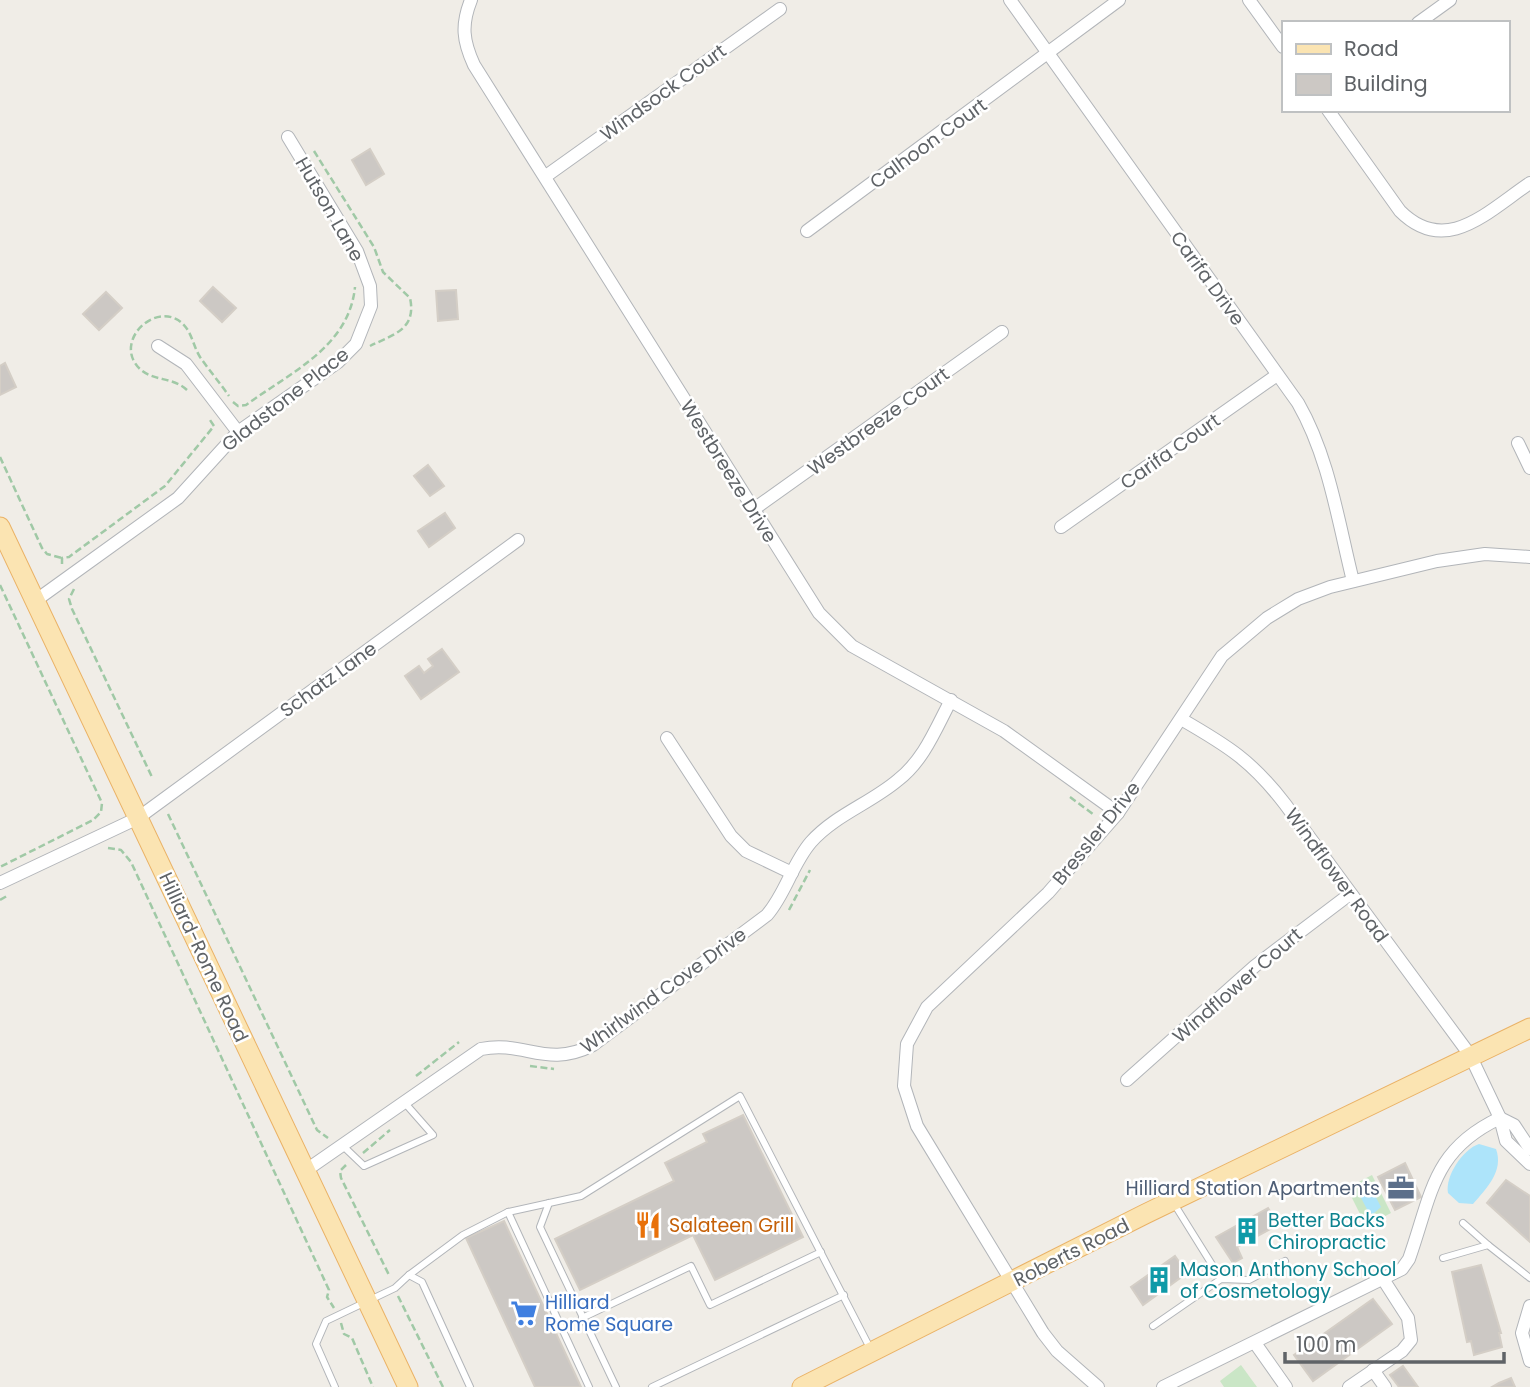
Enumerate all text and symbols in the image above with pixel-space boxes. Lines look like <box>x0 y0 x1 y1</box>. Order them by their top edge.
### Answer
legend <box>1282 21 1509 112</box>
text: Road <box>1344 34 1399 63</box>
street label: Windsock Court <box>595 37 732 147</box>
text: Building <box>1344 69 1428 98</box>
street label: Calhoon Court <box>864 92 992 195</box>
street label: Hutson Lane <box>289 152 370 266</box>
street label: Carifa Drive <box>1164 225 1251 331</box>
street label: Gladstone Place <box>216 341 355 458</box>
street label: Westbreeze Court <box>802 361 955 482</box>
street label: Westbreeze Drive <box>674 395 783 548</box>
street label: Carifa Court <box>1115 407 1226 496</box>
street label: Schatz Lane <box>275 635 382 724</box>
street label: Bressler Drive <box>1046 776 1147 891</box>
street label: Windflower Road <box>1279 803 1395 948</box>
street label: Hilliard-Rome Road <box>152 868 255 1047</box>
street label: Whirlwind Cove Drive <box>575 921 752 1060</box>
street label: Windflower Court <box>1167 921 1308 1049</box>
office icon: Hilliard Station Apartments <box>1386 1173 1416 1203</box>
place label: Hilliard Station Apartments <box>1126 1175 1380 1202</box>
place label: Better Backs Chiropractic <box>1268 1207 1386 1256</box>
restaurant icon: Salateen Grill <box>633 1210 663 1240</box>
place label: Salateen Grill <box>669 1212 794 1239</box>
street label: Roberts Road <box>1009 1212 1134 1293</box>
building icon: Better Backs Chiropractic <box>1232 1216 1262 1246</box>
place label: Mason Anthony School of Cosmetology <box>1180 1256 1397 1305</box>
building icon: Mason Anthony School of Cosmetology <box>1144 1265 1174 1295</box>
place label: Hilliard Rome Square <box>545 1289 673 1338</box>
supermarket icon: Hilliard Rome Square <box>509 1298 539 1328</box>
scale bar <box>1285 1320 1504 1364</box>
text: 100 m <box>1296 1330 1356 1359</box>

